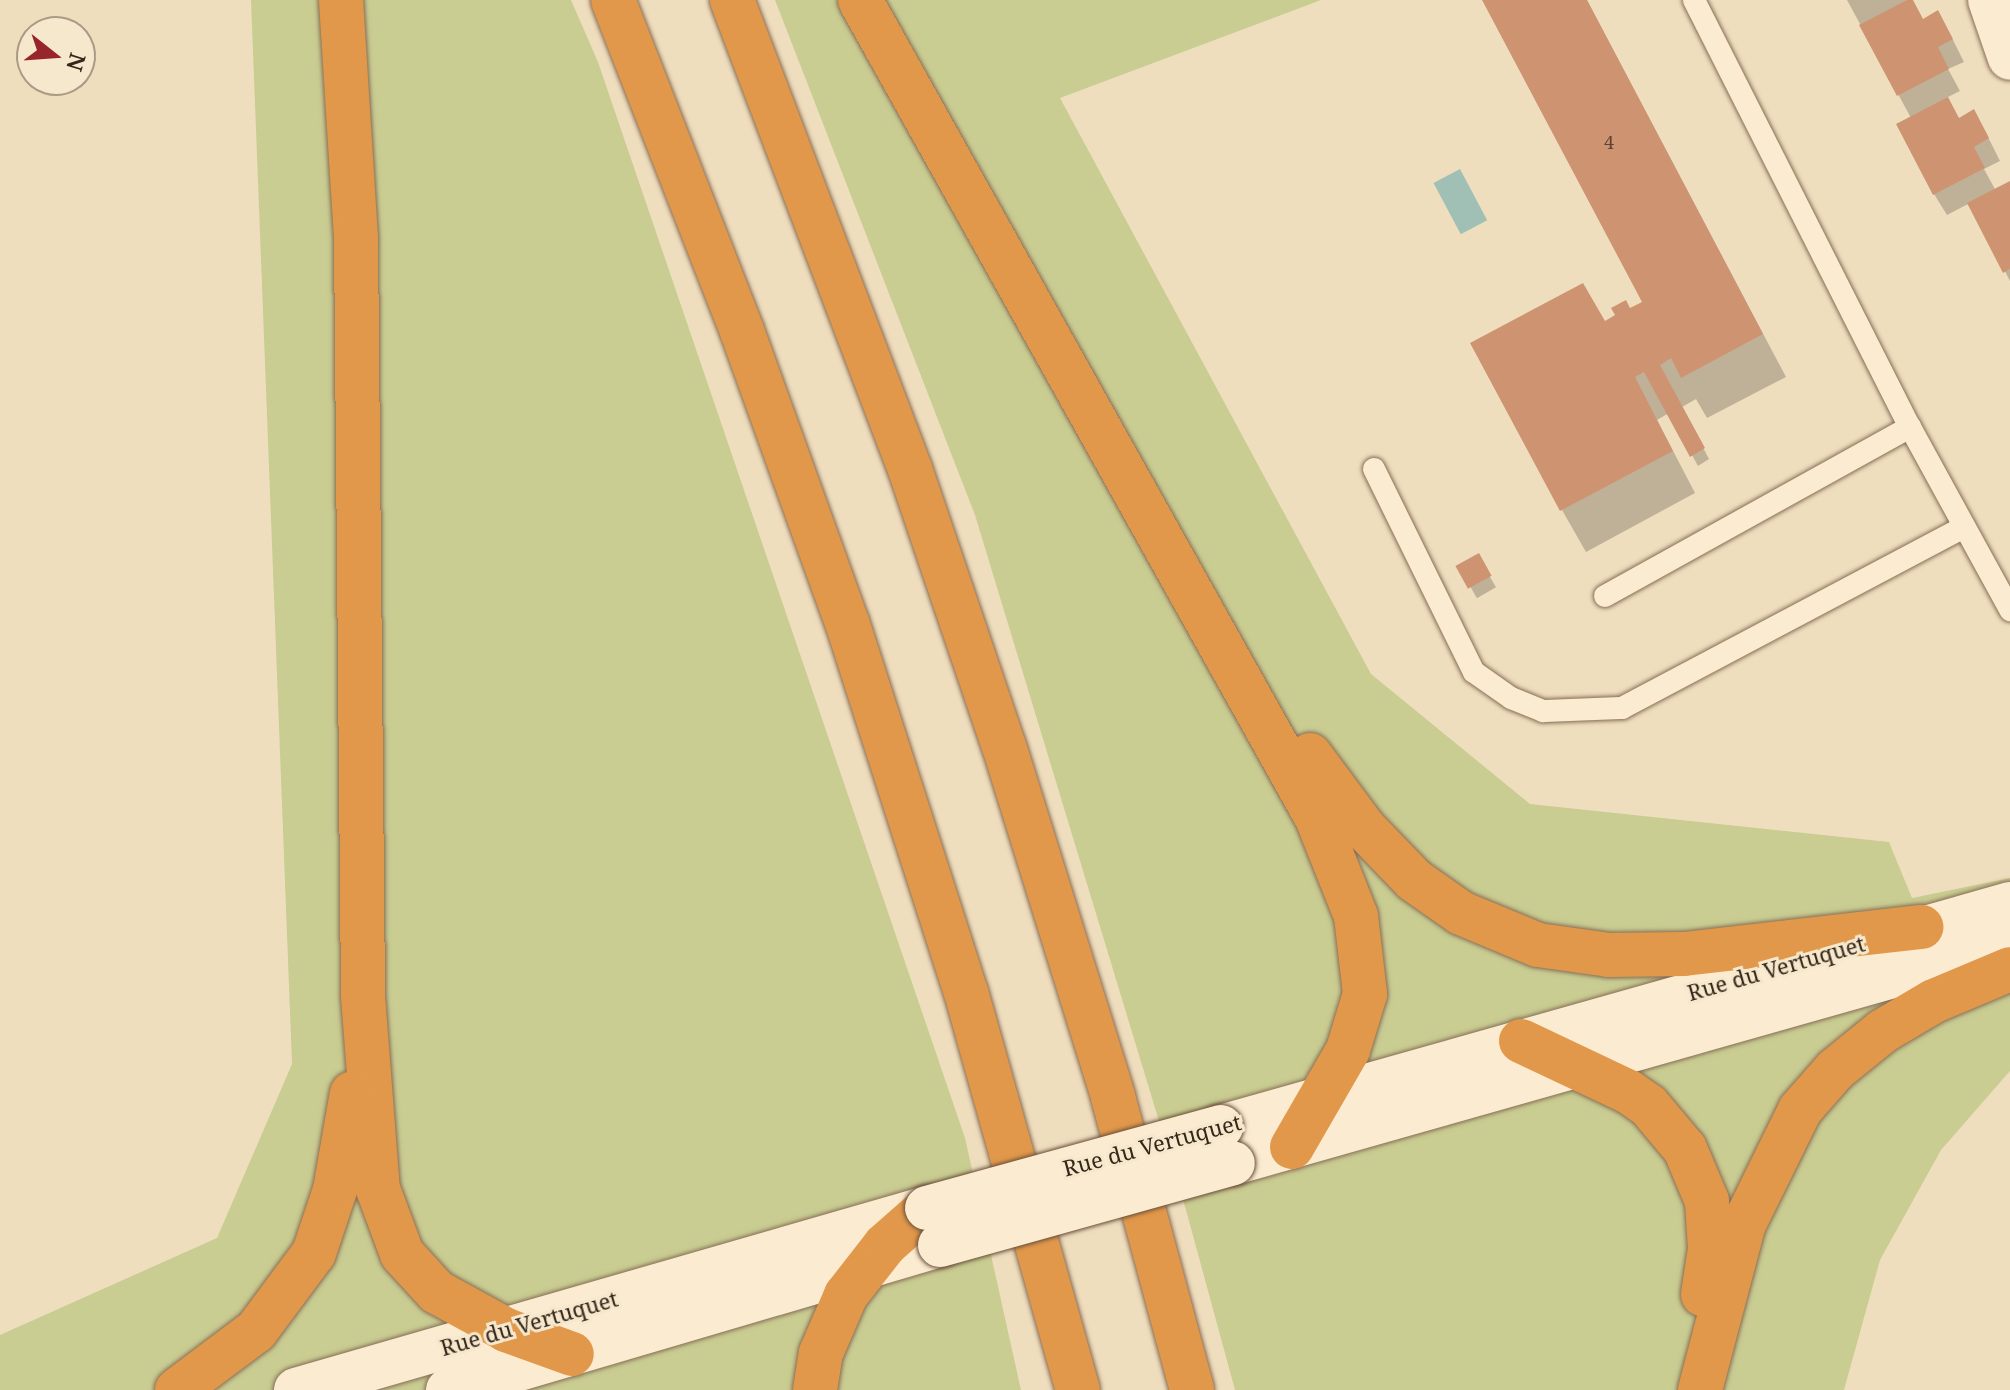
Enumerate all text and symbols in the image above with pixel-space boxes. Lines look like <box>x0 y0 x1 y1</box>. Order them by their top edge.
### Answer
north arrow <box>16 16 96 96</box>
text: N <box>60 50 94 75</box>
house number: 4 <box>1604 131 1614 153</box>
street label: Rue du Vertuquet <box>1684 930 1868 1006</box>
street label: Rue du Vertuquet <box>1060 1109 1244 1181</box>
street label: Rue du Vertuquet <box>437 1285 621 1361</box>

